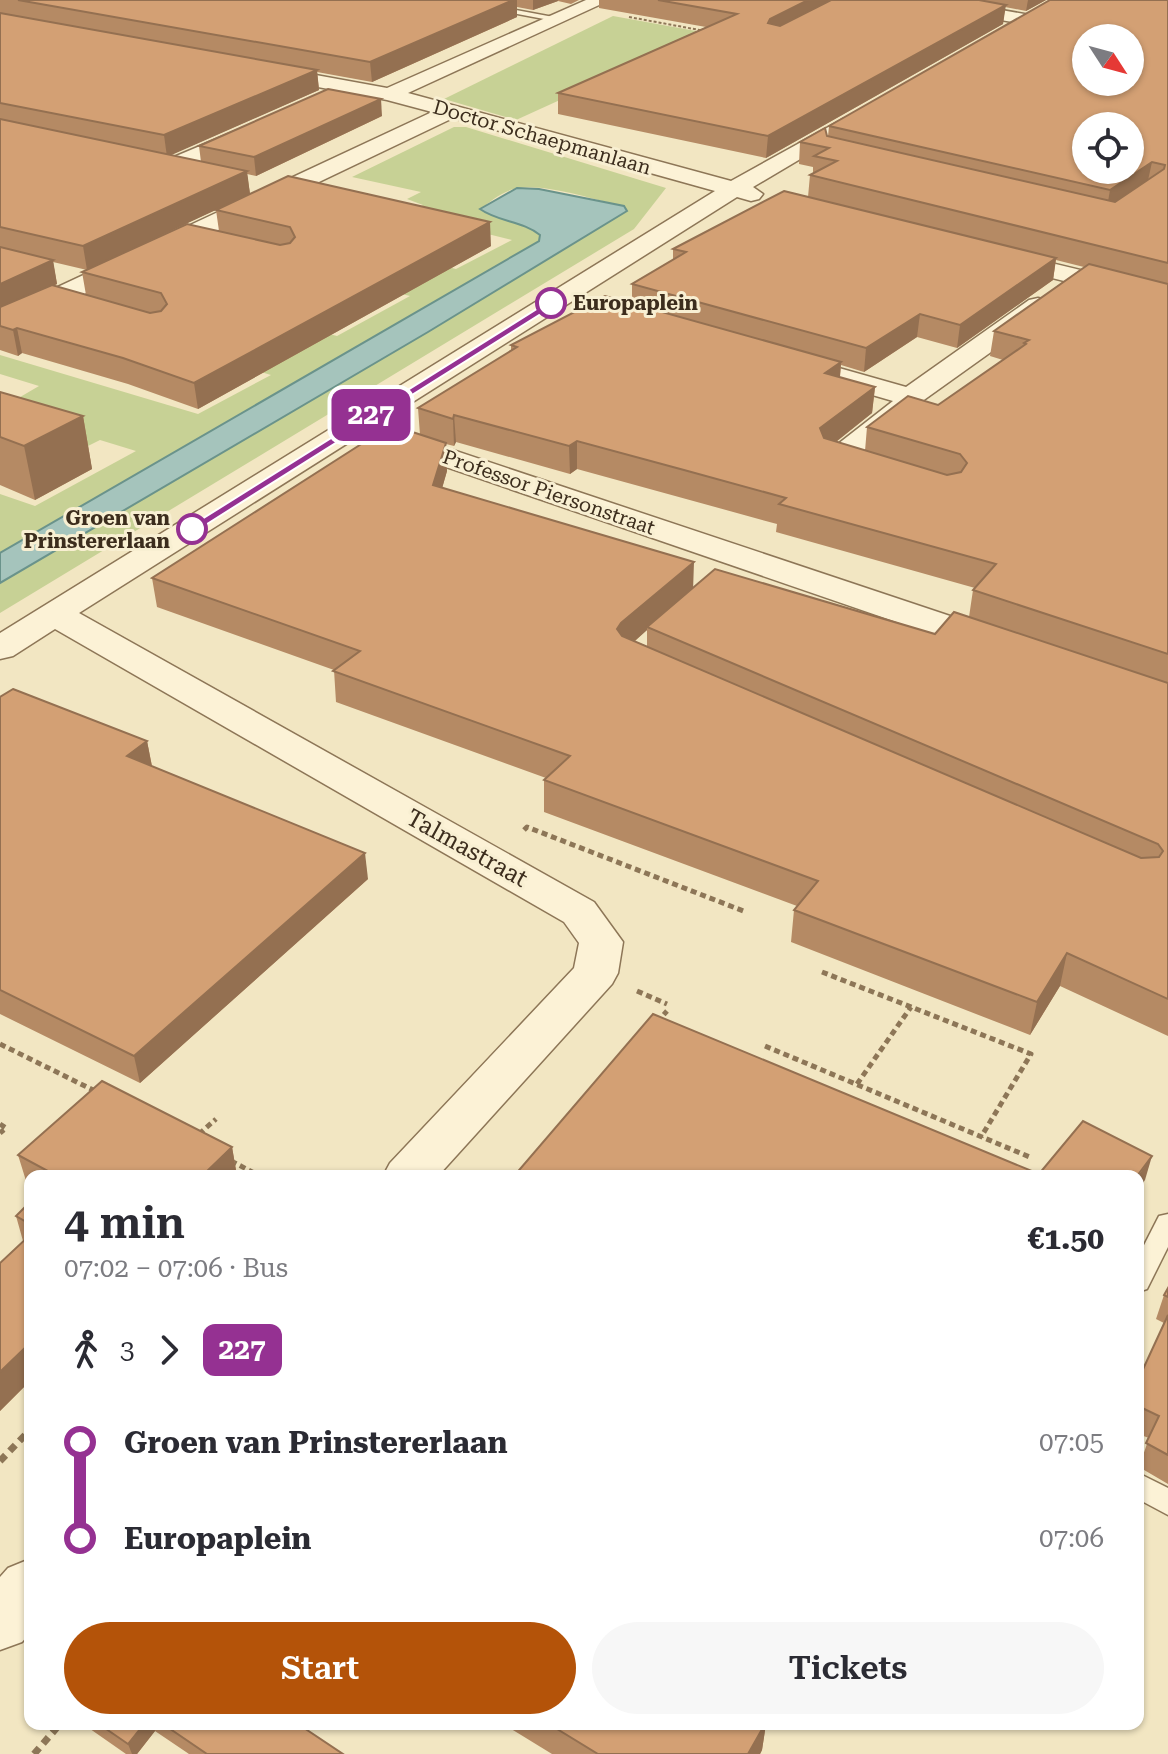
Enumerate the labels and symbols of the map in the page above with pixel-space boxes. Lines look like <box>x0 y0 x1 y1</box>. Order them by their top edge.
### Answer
north arrow <box>1072 24 1144 96</box>
street label: Doctor Schaepmanlaan <box>430 94 654 180</box>
marker: Europaplein <box>536 288 566 318</box>
place label: Europaplein <box>573 291 699 315</box>
line badge: 227 <box>325 389 417 441</box>
street label: Professor Piersonstraat <box>440 444 659 540</box>
place label: Groen van Prinstererlaan <box>24 506 171 553</box>
marker: Groen van Prinstererlaan <box>177 514 207 544</box>
street label: Talmastraat <box>401 803 533 893</box>

